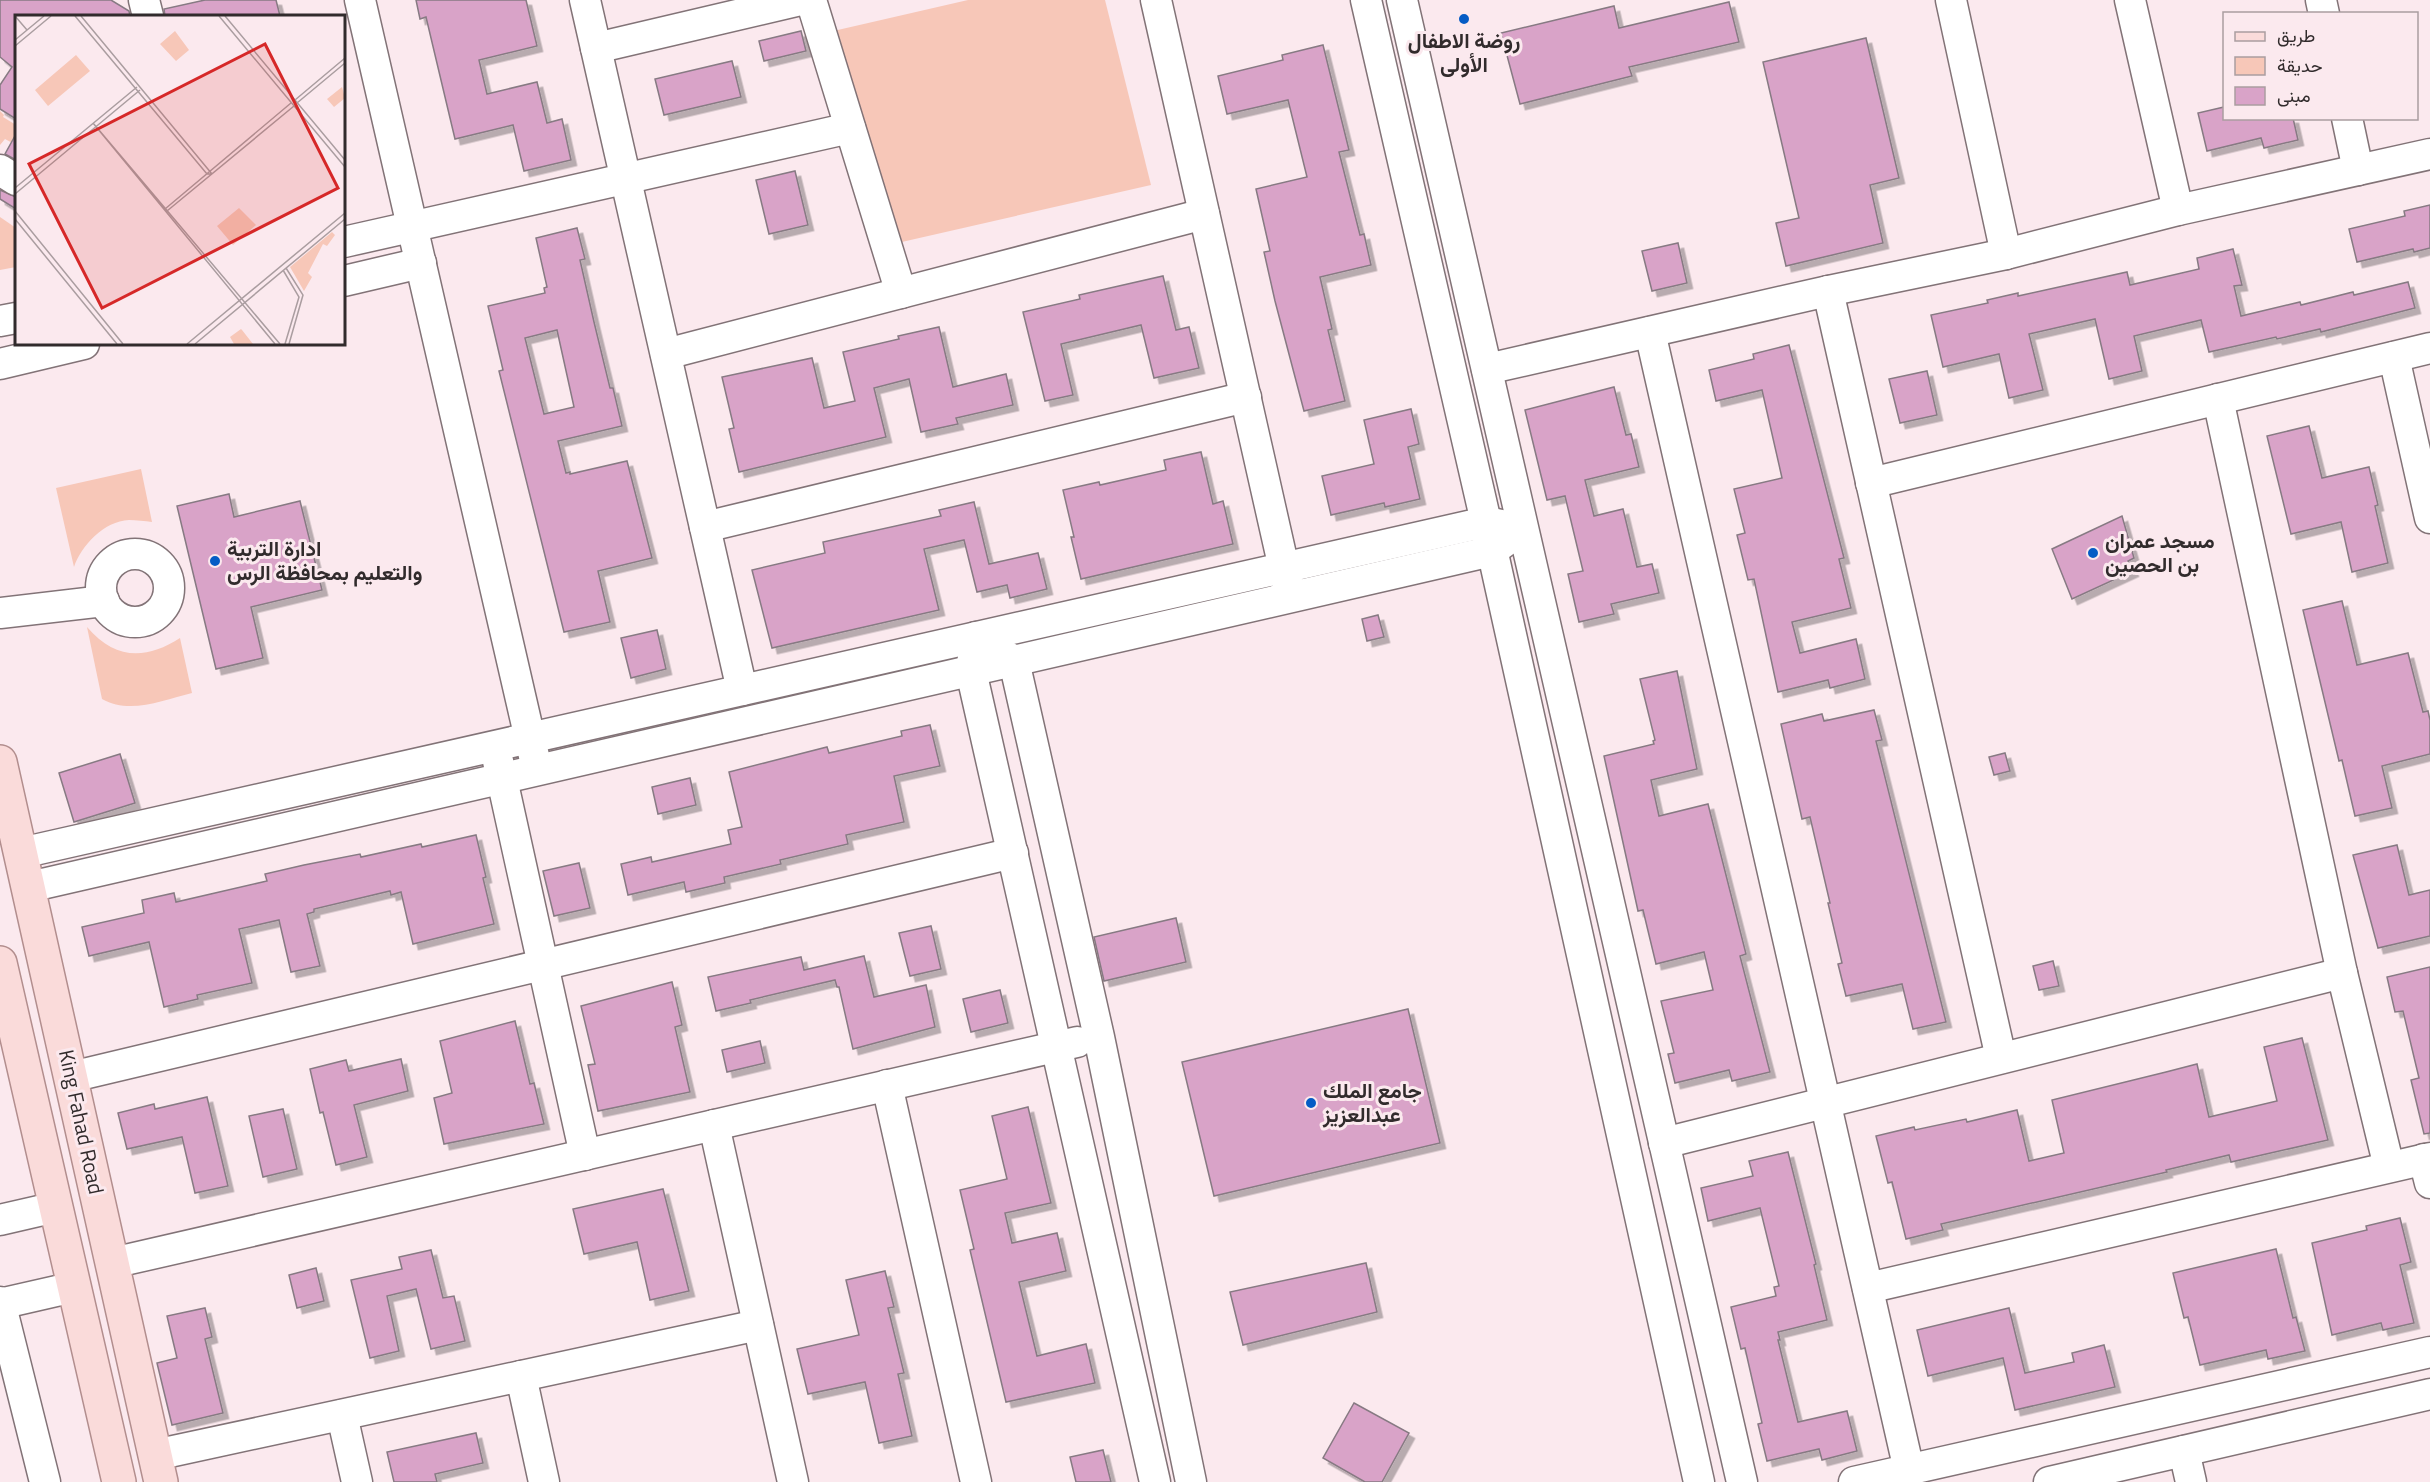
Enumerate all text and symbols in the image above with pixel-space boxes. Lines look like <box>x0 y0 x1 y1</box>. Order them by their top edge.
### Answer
marker: روضة الاطفال الأولى <box>1457 12 1471 26</box>
legend <box>2223 12 2418 120</box>
inset map <box>15 15 345 345</box>
text: طريق <box>2277 22 2315 49</box>
place label: روضة الاطفال الأولى <box>1408 24 1520 80</box>
text: حديقة <box>2277 52 2323 79</box>
text: مبنى <box>2277 82 2311 109</box>
place label: مسجد عمران بن الحصين <box>2105 524 2215 580</box>
place label: ادارة التربية والتعليم بمحافظة الرس <box>227 532 422 588</box>
marker: مسجد عمران بن الحصين <box>2086 546 2100 560</box>
marker: ادارة التربية والتعليم بمحافظة الرس <box>208 554 222 568</box>
street label: King Fahad Road <box>51 1047 113 1197</box>
place label: جامع الملك عبدالعزيز <box>1322 1074 1422 1130</box>
marker: جامع الملك عبدالعزيز <box>1304 1096 1318 1110</box>

